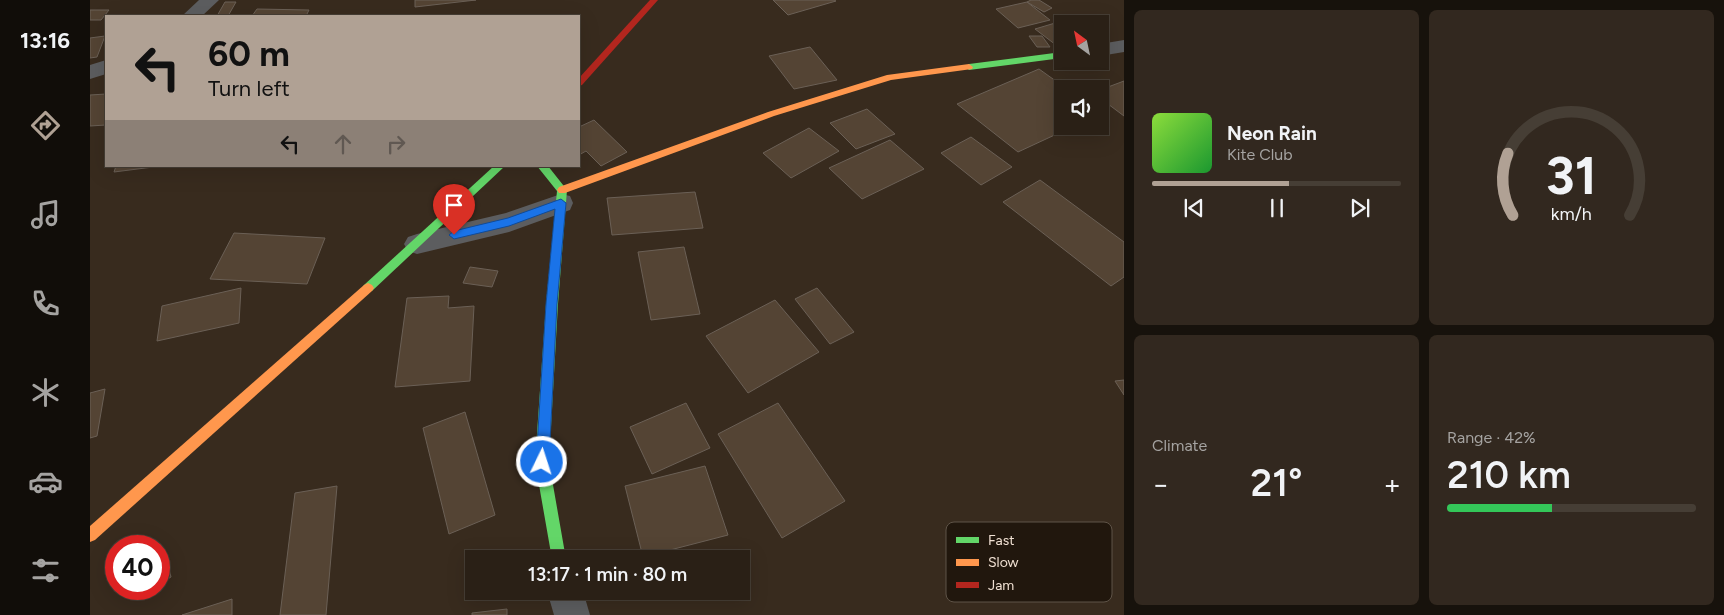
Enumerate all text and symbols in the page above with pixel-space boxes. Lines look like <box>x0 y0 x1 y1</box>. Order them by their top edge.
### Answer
north arrow <box>1054 15 1109 70</box>
map controls <box>1054 15 1109 135</box>
text: 13:16 <box>20 27 70 54</box>
text: 60 m <box>208 33 290 75</box>
icon: left <box>125 35 190 100</box>
text: Turn left <box>208 75 290 102</box>
button: sound <box>1054 80 1109 135</box>
icon: directions <box>28 108 63 143</box>
text: Neon Rain <box>1227 122 1317 145</box>
icon: left <box>276 130 304 158</box>
icon: ahead <box>329 130 357 158</box>
icon: right <box>382 130 410 158</box>
text: Kite Club <box>1227 145 1293 164</box>
text: 31 <box>1546 145 1597 207</box>
pin <box>433 184 475 235</box>
icon: arrive <box>440 191 468 219</box>
icon: previous <box>1180 194 1208 222</box>
icon: pause <box>1263 194 1291 222</box>
icon: next <box>1346 194 1374 222</box>
icon: music <box>28 197 63 232</box>
text: km/h <box>1551 203 1592 224</box>
icon: phone <box>28 286 63 321</box>
icon: climate <box>28 375 63 410</box>
text: Range · 42% <box>1447 428 1536 447</box>
position arrow <box>515 435 567 487</box>
text: Climate <box>1152 436 1207 455</box>
text: 210 km <box>1447 452 1571 498</box>
text: 21° <box>1251 460 1302 506</box>
icon: car <box>28 464 63 499</box>
text: − <box>1152 467 1169 501</box>
text: + <box>1384 467 1401 501</box>
legend <box>946 522 1112 602</box>
text: Fast <box>988 532 1014 549</box>
speed limit sign: 40 <box>105 535 170 600</box>
icon: filters <box>28 553 63 588</box>
text: Slow <box>988 554 1019 571</box>
text: 13:17 · 1 min · 80 m <box>528 563 687 586</box>
text: Jam <box>988 577 1014 594</box>

